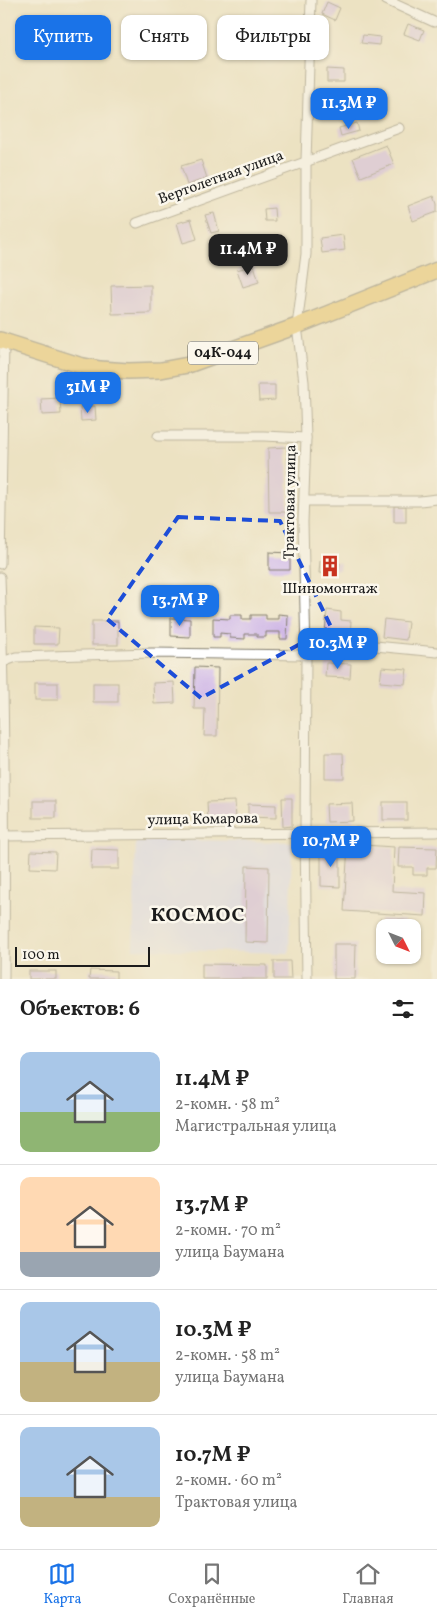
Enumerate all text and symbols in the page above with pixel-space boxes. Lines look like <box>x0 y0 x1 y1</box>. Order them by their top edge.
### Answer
chip: Купить <box>15 15 111 60</box>
chip: Снять <box>121 15 207 60</box>
chip: Фильтры <box>217 15 329 60</box>
pin: 11.3M ₽ <box>303 88 395 130</box>
text: 11.3M ₽ <box>322 93 376 115</box>
street label: Вертолетная улица <box>155 146 287 210</box>
pin: 11.4M ₽ <box>202 234 294 276</box>
text: 11.4M ₽ <box>220 239 276 261</box>
road number: 04К-044 <box>188 342 258 364</box>
pin: 31M ₽ <box>53 372 123 414</box>
text: 31M ₽ <box>66 377 110 399</box>
street label: Трактовая улица <box>279 444 303 560</box>
building icon: Шиномонтаж <box>317 553 343 579</box>
place label: Шиномонтаж <box>282 579 378 600</box>
pin: 13.7M ₽ <box>134 584 226 627</box>
text: 13.7M ₽ <box>152 590 208 612</box>
pin: 10.3M ₽ <box>292 628 384 670</box>
text: 10.3M ₽ <box>309 633 367 655</box>
street label: улица Комарова <box>147 809 259 831</box>
pin: 10.7M ₽ <box>285 826 377 868</box>
text: 10.7M ₽ <box>302 831 360 853</box>
district label: КОСМОС <box>151 902 245 930</box>
north arrow <box>376 919 421 964</box>
map controls <box>376 919 421 964</box>
scale bar <box>15 944 150 967</box>
text: 100 m <box>22 946 60 965</box>
text: Объектов: 6 <box>20 995 140 1024</box>
icon: filters <box>389 995 417 1023</box>
text: 11.4M ₽ <box>175 1065 249 1094</box>
icon: home <box>60 1072 120 1132</box>
text: 2-комн. · 58 m² <box>175 1094 280 1116</box>
text: Магистральная улица <box>175 1116 337 1138</box>
text: 13.7M ₽ <box>175 1191 248 1220</box>
icon: home <box>60 1197 120 1257</box>
text: 2-комн. · 70 m² <box>175 1220 281 1242</box>
text: улица Баумана <box>175 1242 285 1264</box>
text: 10.3M ₽ <box>175 1316 252 1345</box>
icon: home <box>60 1322 120 1382</box>
text: 2-комн. · 58 m² <box>175 1345 280 1367</box>
text: улица Баумана <box>175 1367 285 1389</box>
text: 10.7M ₽ <box>175 1441 251 1470</box>
icon: home <box>60 1447 120 1507</box>
text: 2-комн. · 60 m² <box>175 1470 282 1492</box>
text: Трактовая улица <box>175 1492 298 1514</box>
tab: Карта <box>43 1560 81 1609</box>
tab: Сохранённые <box>168 1560 256 1609</box>
tab: Главная <box>342 1560 394 1609</box>

